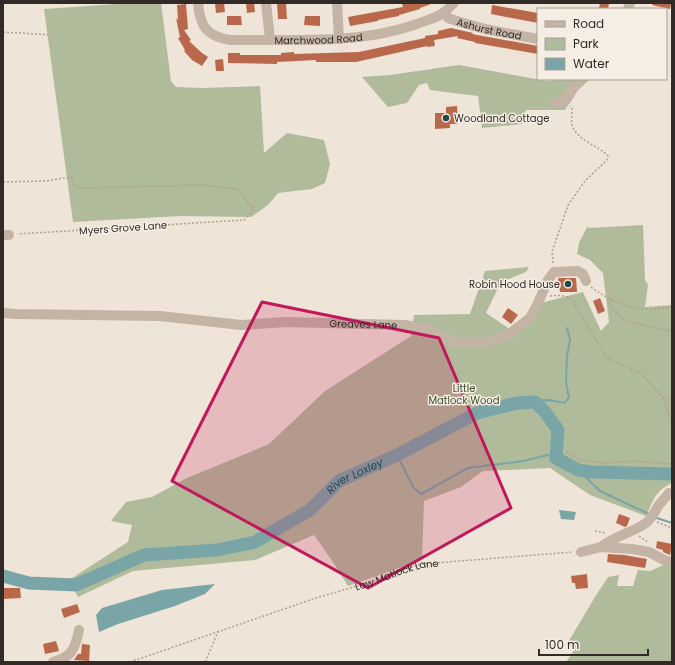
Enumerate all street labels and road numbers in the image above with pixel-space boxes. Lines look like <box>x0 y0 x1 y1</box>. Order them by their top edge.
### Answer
street label: Ashurst Road <box>455 14 523 43</box>
street label: Marchwood Road <box>274 29 363 48</box>
street label: Myers Grove Lane <box>79 217 167 239</box>
street label: Greaves Lane <box>329 316 397 332</box>
street label: Low Matlock Lane <box>353 555 439 594</box>

